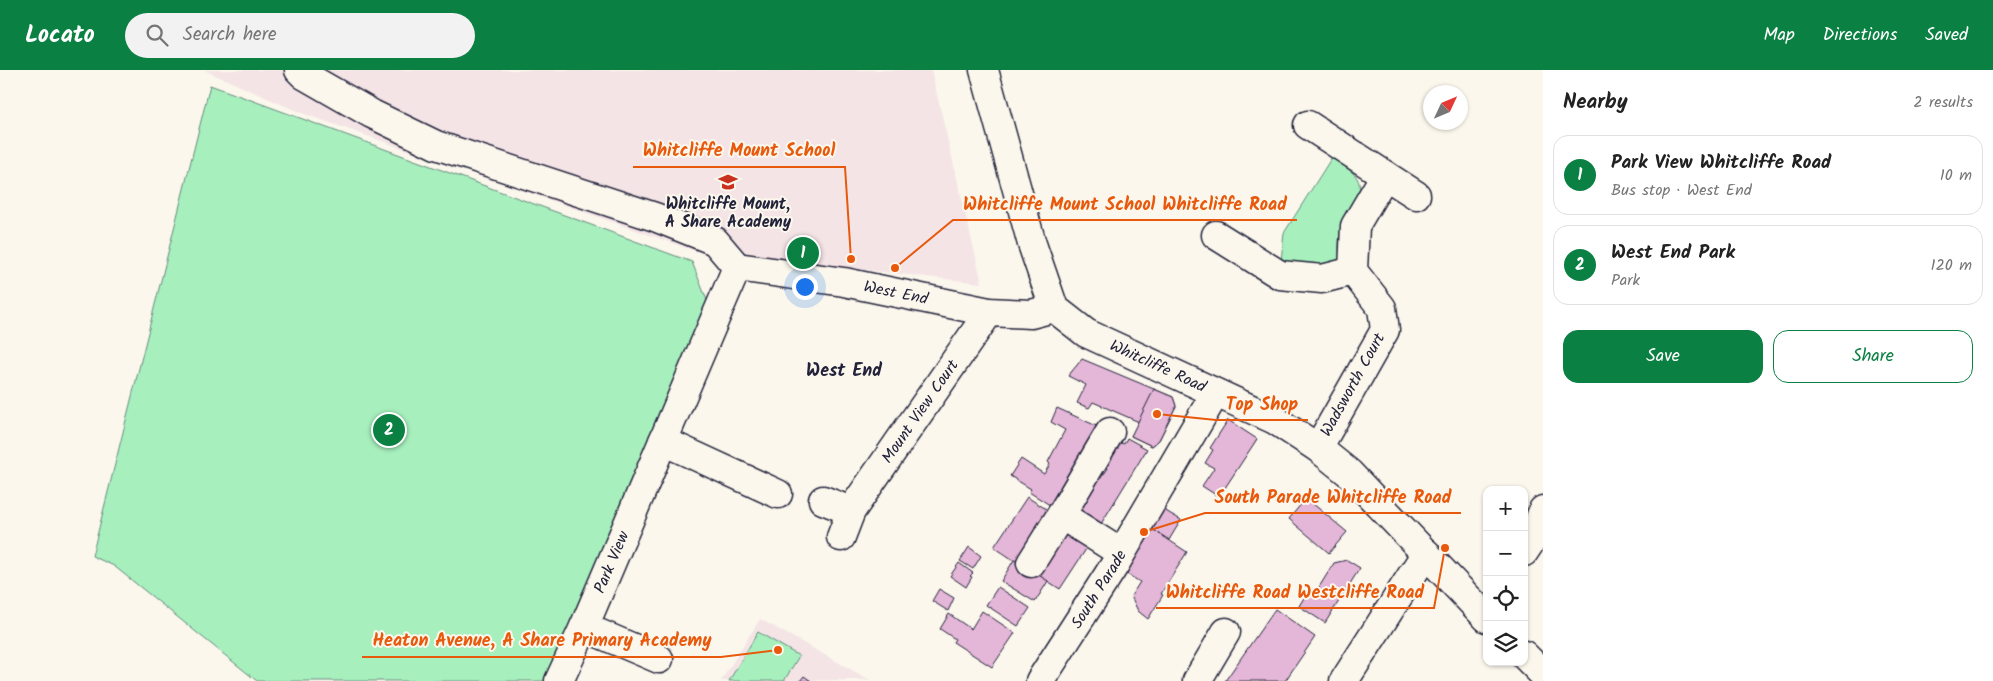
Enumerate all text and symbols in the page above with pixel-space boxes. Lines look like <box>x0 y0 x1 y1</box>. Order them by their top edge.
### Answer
search box <box>125 13 475 58</box>
text: Locato <box>25 16 95 55</box>
text: Search here <box>183 20 276 50</box>
icon: search <box>143 21 171 49</box>
text: Map <box>1763 21 1795 50</box>
text: Directions <box>1823 21 1897 50</box>
text: Saved <box>1925 21 1968 50</box>
north arrow <box>1423 85 1468 130</box>
text: Nearby <box>1563 86 1628 119</box>
text: 2 results <box>1913 90 1973 115</box>
callout: Whitcliffe Mount School <box>633 134 845 167</box>
text: Whitcliffe Mount School <box>643 137 835 166</box>
text: Park View Whitcliffe Road <box>1611 148 1831 178</box>
text: 1 <box>1578 163 1582 188</box>
text: 10 m <box>1940 163 1972 188</box>
school or university icon: Whitcliffe Mount, A Share Academy <box>717 171 739 193</box>
text: Bus stop · West End <box>1611 178 1752 203</box>
callout: Whitcliffe Mount School Whitcliffe Road <box>953 187 1297 220</box>
text: Whitcliffe Mount School Whitcliffe Road <box>963 191 1287 220</box>
place label: Whitcliffe Mount, A Share Academy <box>665 192 792 235</box>
pin: 1 <box>787 234 819 272</box>
text: West End Park <box>1611 238 1735 268</box>
text: 2 <box>1575 253 1585 278</box>
text: 120 m <box>1931 253 1972 278</box>
text: Park <box>1611 268 1640 293</box>
your location <box>792 274 818 300</box>
street label: West End <box>861 274 931 312</box>
street label: Wadsworth Court <box>1314 328 1392 442</box>
button: Save <box>1563 330 1763 383</box>
button: Share <box>1773 330 1973 383</box>
street label: Whitcliffe Road <box>1106 333 1211 400</box>
street label: Mount View Court <box>875 354 965 469</box>
district label: West End <box>806 357 882 386</box>
callout: Top Shop <box>1216 387 1308 420</box>
text: Top Shop <box>1226 391 1299 420</box>
pin: 2 <box>373 411 405 449</box>
callout: South Parade Whitcliffe Road <box>1205 480 1461 513</box>
text: South Parade Whitcliffe Road <box>1215 484 1452 513</box>
map controls <box>1483 486 1528 666</box>
button: + <box>1483 486 1528 531</box>
street label: Park View <box>587 527 636 597</box>
button: − <box>1483 531 1528 576</box>
street label: South Parade <box>1064 545 1133 633</box>
callout: Whitcliffe Road Westcliffe Road <box>1156 575 1434 608</box>
button: locate <box>1483 576 1528 621</box>
text: Whitcliffe Road Westcliffe Road <box>1166 579 1425 608</box>
button: layers <box>1483 621 1528 666</box>
callout: Heaton Avenue, A Share Primary Academy <box>362 624 721 657</box>
text: Heaton Avenue, A Share Primary Academy <box>372 627 712 656</box>

